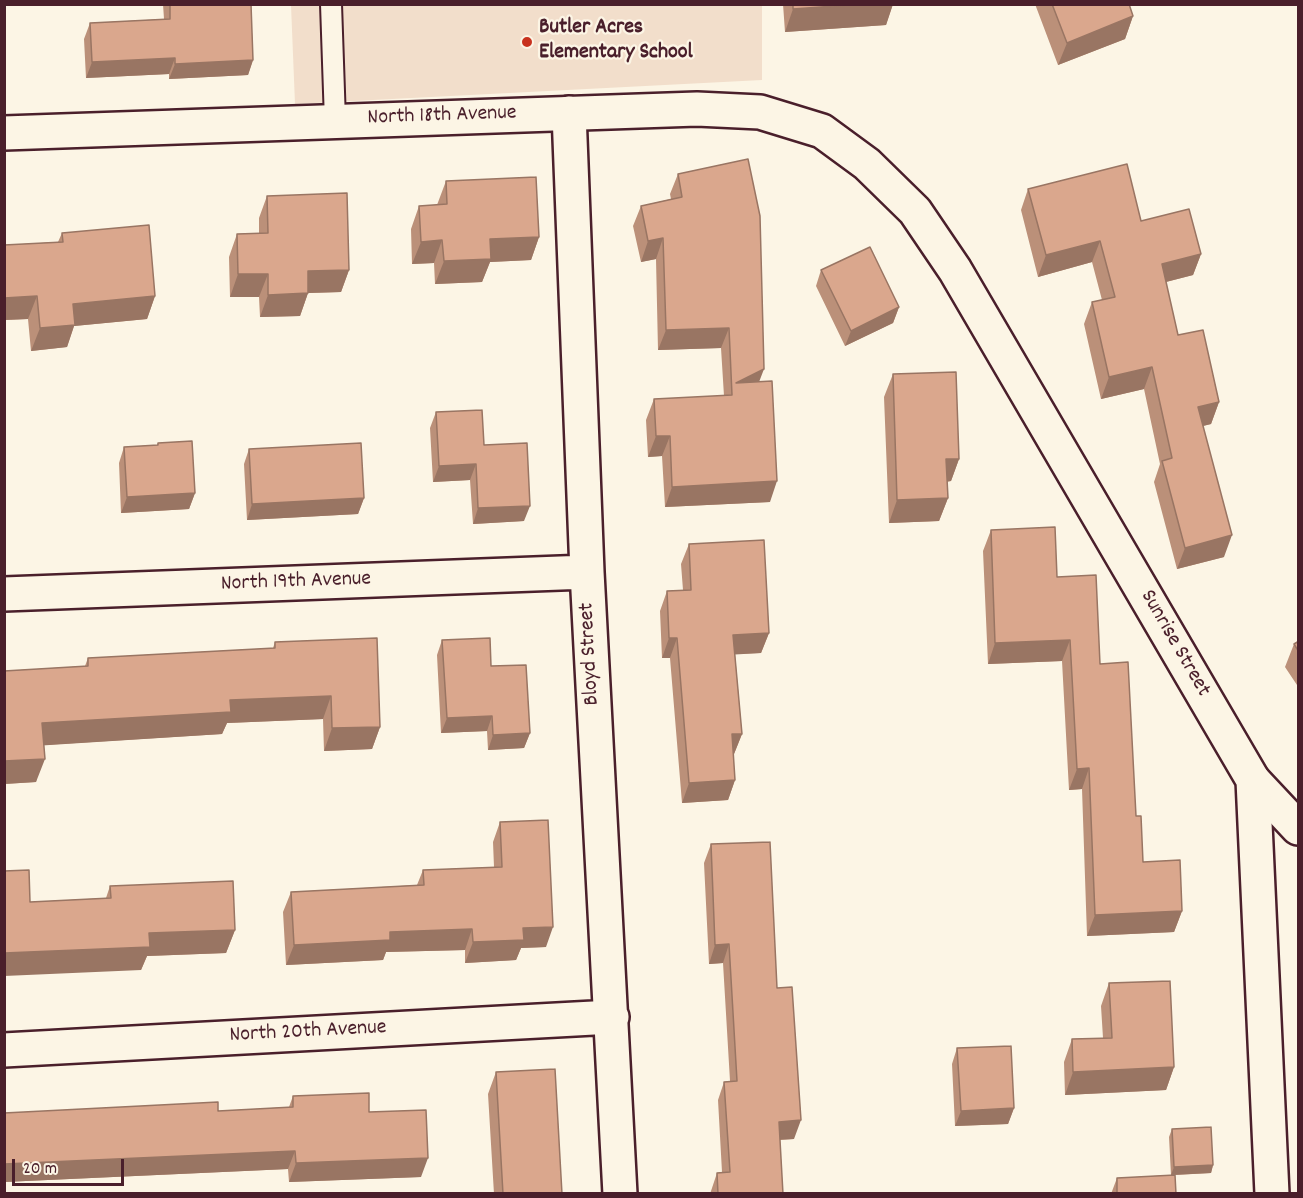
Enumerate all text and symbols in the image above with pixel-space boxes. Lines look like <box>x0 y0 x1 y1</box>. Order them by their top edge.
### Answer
place label: Butler Acres Elementary School <box>539 16 693 68</box>
marker: Butler Acres Elementary School <box>520 35 534 49</box>
street label: North 18th Avenue <box>367 101 517 133</box>
street label: North 19th Avenue <box>220 567 372 599</box>
street label: Sunrise Street <box>1133 586 1215 702</box>
street label: Bloyd Street <box>575 602 607 706</box>
street label: North 20th Avenue <box>229 1016 387 1050</box>
scale bar <box>15 1147 128 1185</box>
text: 20 m <box>23 1157 57 1182</box>

